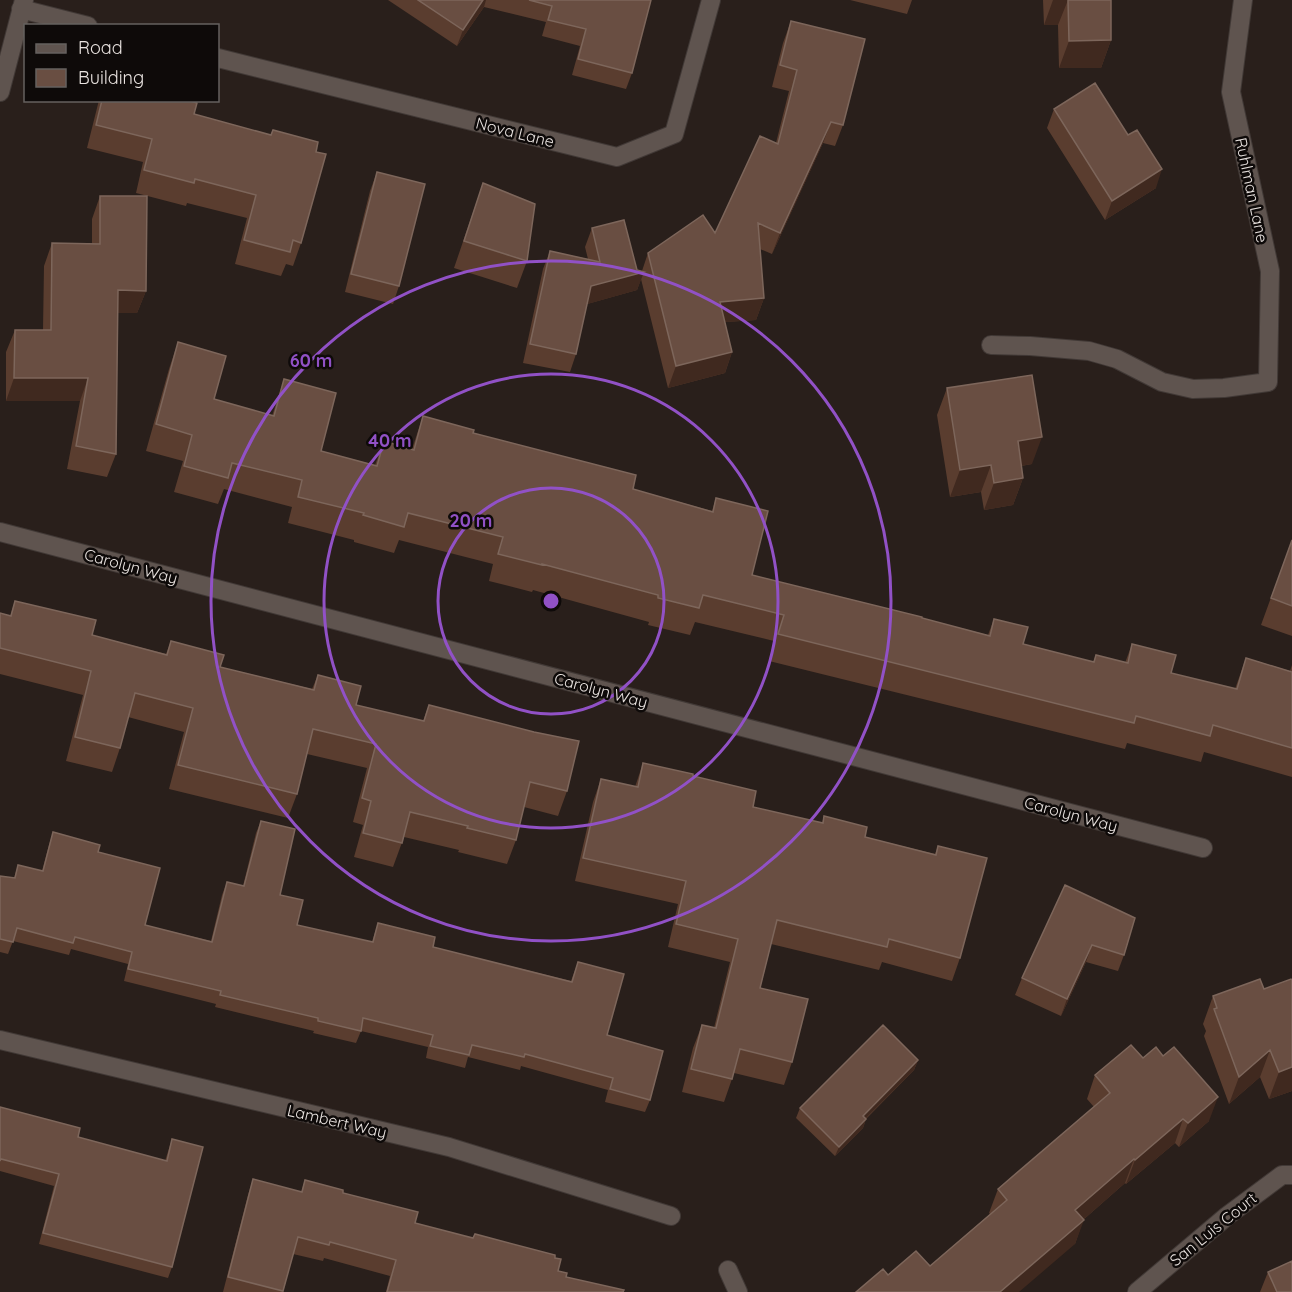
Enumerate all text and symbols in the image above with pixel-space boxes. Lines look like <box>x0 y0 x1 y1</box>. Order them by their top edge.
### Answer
legend <box>24 24 219 102</box>
text: Road <box>78 36 123 59</box>
text: Building <box>78 66 144 89</box>
street label: Nova Lane <box>474 113 556 151</box>
street label: Ruhlman Lane <box>1231 136 1273 244</box>
text: 60 m <box>290 349 332 372</box>
text: 40 m <box>368 429 412 452</box>
text: 20 m <box>450 509 492 532</box>
street label: Carolyn Way <box>82 544 180 588</box>
centre of rings <box>541 591 561 611</box>
street label: Carolyn Way <box>552 668 650 712</box>
street label: Carolyn Way <box>1022 792 1120 836</box>
street label: Lambert Way <box>285 1100 389 1142</box>
street label: San Luis Court <box>1166 1188 1260 1270</box>

